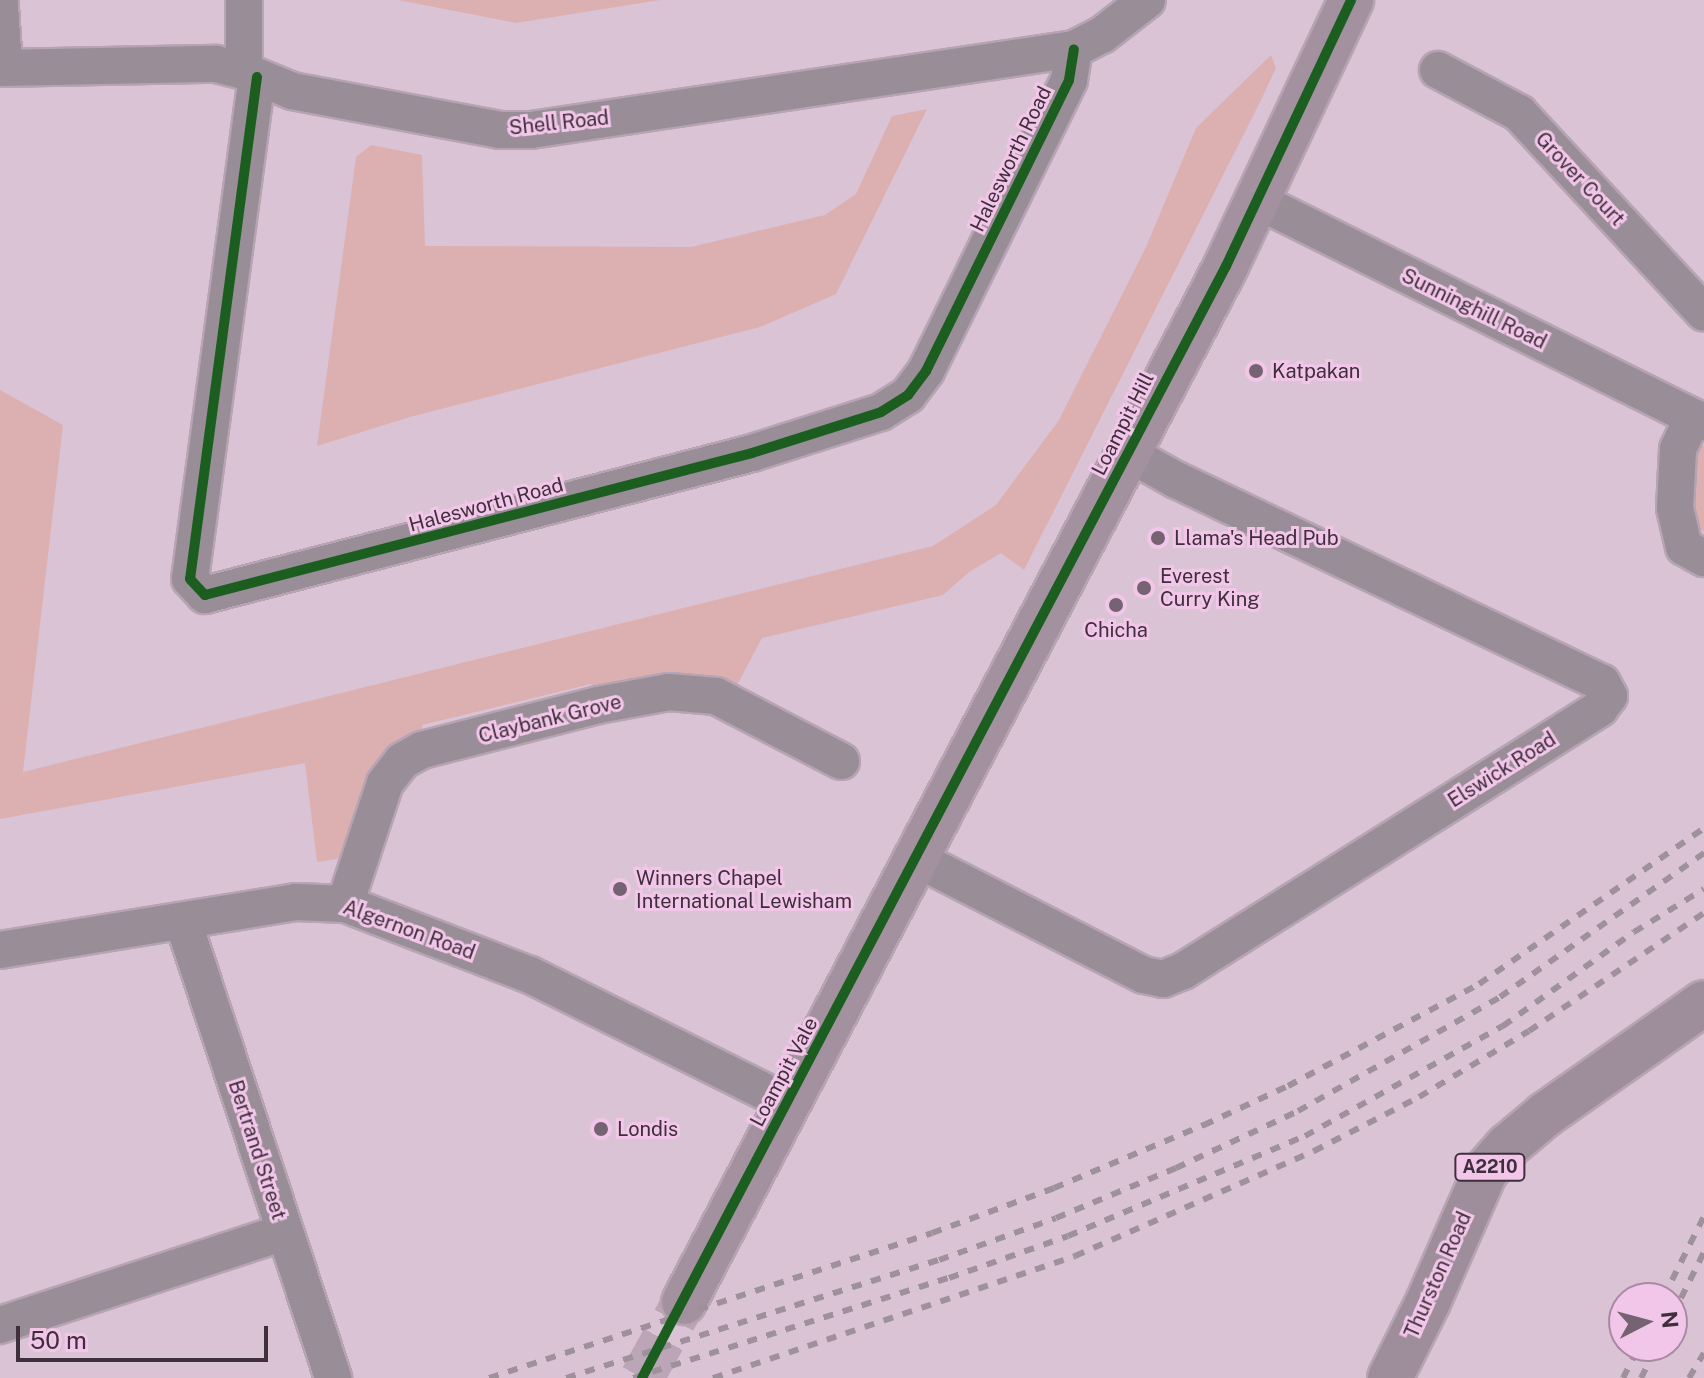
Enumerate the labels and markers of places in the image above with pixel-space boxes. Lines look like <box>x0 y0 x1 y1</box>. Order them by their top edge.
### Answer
place label: Katpakan <box>1272 359 1360 383</box>
marker: Katpakan <box>1247 362 1265 380</box>
place label: Llama's Head Pub <box>1174 526 1339 550</box>
marker: Llama's Head Pub <box>1149 529 1167 547</box>
place label: Everest Curry King <box>1160 564 1260 611</box>
marker: Everest Curry King <box>1135 579 1153 597</box>
marker: Chicha <box>1107 596 1125 614</box>
place label: Chicha <box>1084 618 1148 642</box>
place label: Winners Chapel International Lewisham <box>636 866 852 913</box>
marker: Winners Chapel International Lewisham <box>611 880 629 898</box>
place label: Londis <box>617 1117 678 1141</box>
marker: Londis <box>592 1120 610 1138</box>

